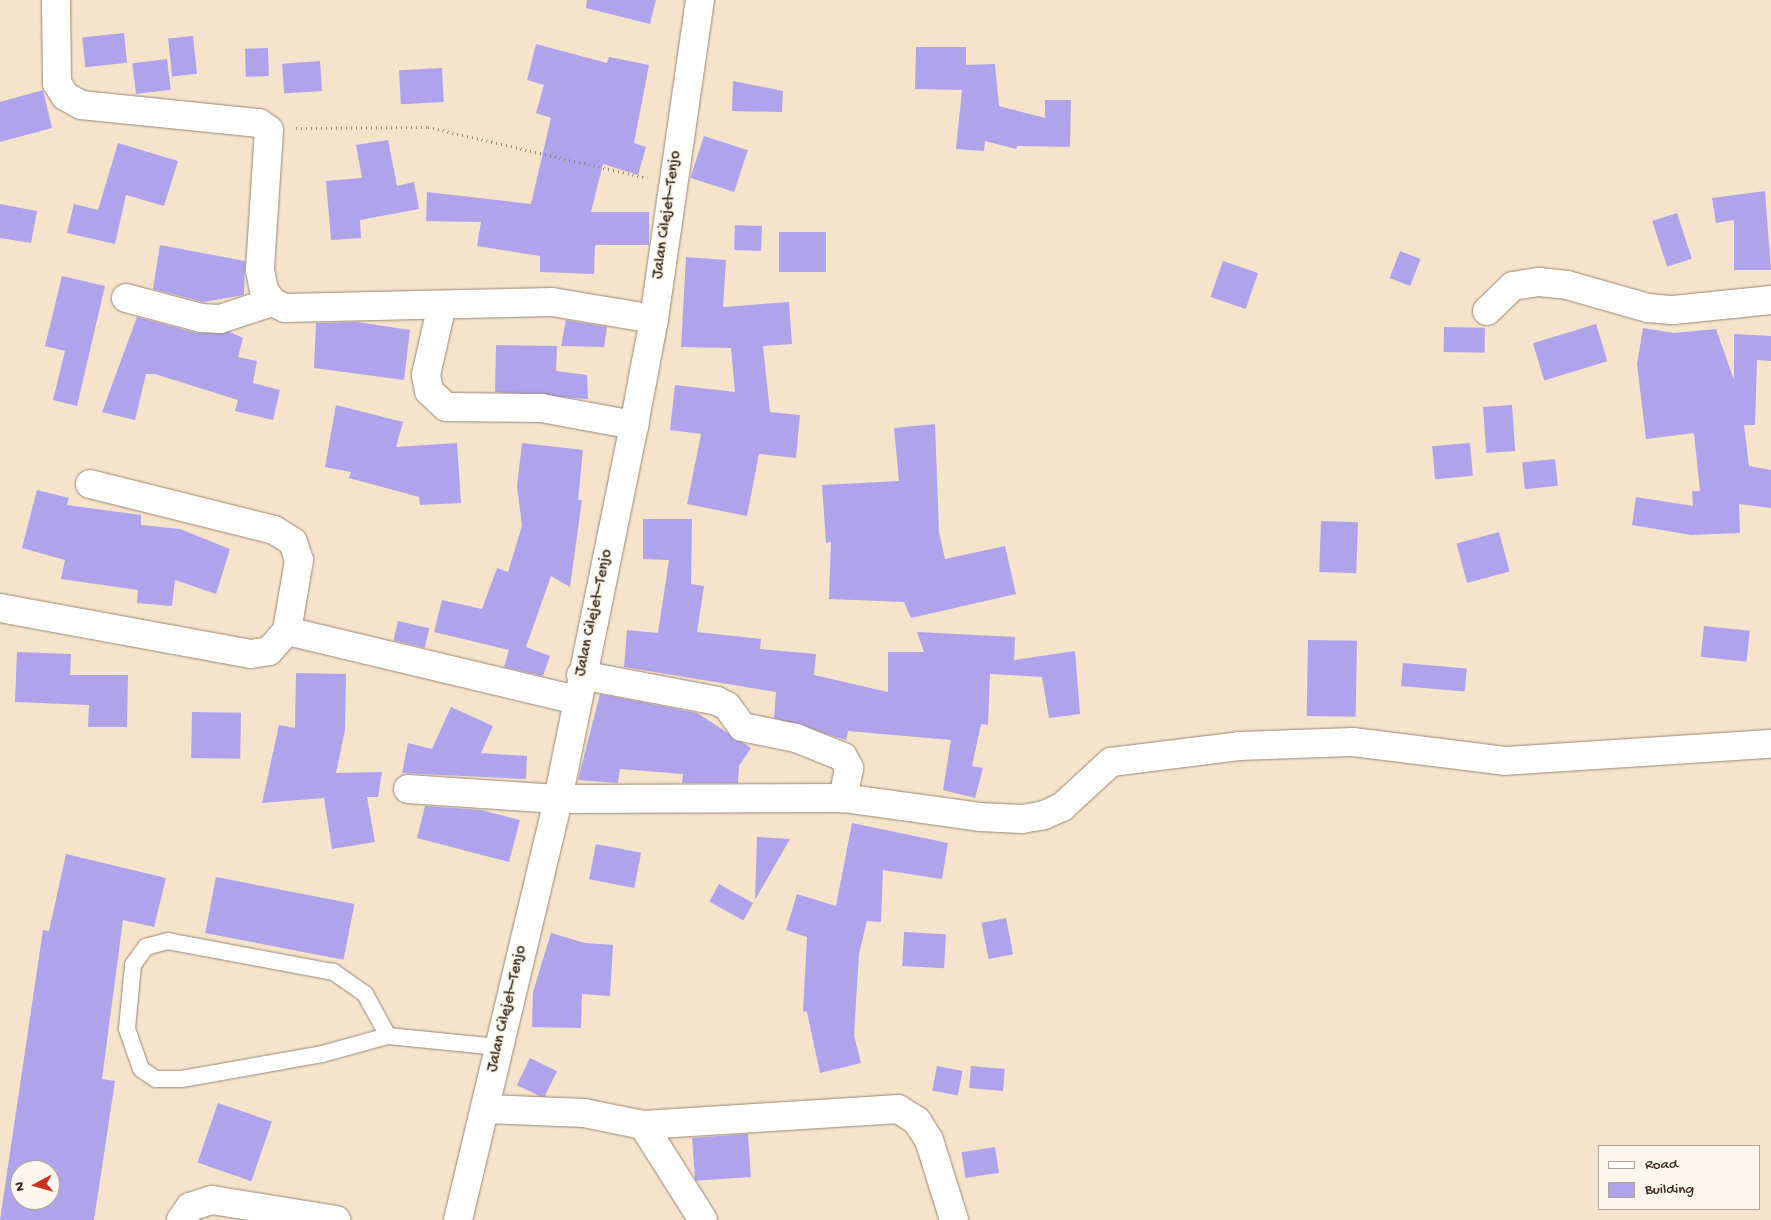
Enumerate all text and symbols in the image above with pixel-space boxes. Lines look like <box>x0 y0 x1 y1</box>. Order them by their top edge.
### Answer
street label: Jalan Cilejet–Tenjo <box>649 150 687 280</box>
street label: Jalan Cilejet–Tenjo <box>572 548 618 678</box>
street label: Jalan Cilejet–Tenjo <box>484 944 532 1074</box>
legend <box>1598 1145 1761 1210</box>
text: Road <box>1645 1156 1678 1174</box>
north arrow <box>10 1160 60 1210</box>
text: N <box>12 1181 30 1192</box>
text: Building <box>1645 1181 1694 1199</box>

